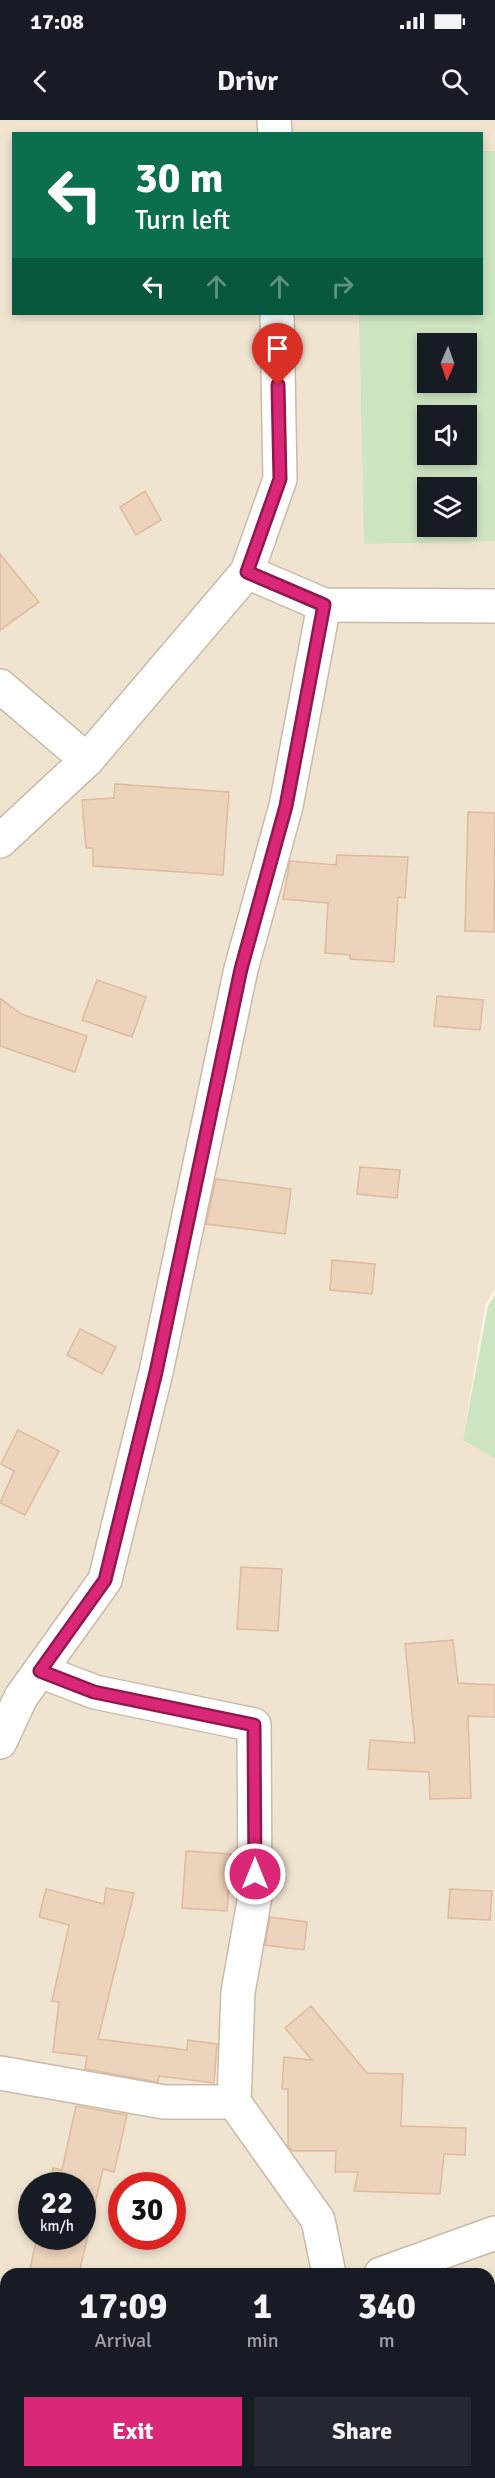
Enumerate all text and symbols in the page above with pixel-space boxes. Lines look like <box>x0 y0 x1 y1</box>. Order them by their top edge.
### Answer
text: 17:08 <box>30 8 84 35</box>
icon: back <box>24 65 57 98</box>
text: Drivr <box>217 65 278 98</box>
icon: search <box>438 65 471 98</box>
text: 30 m <box>135 153 224 204</box>
icon: left <box>36 156 114 234</box>
text: Turn left <box>135 204 230 237</box>
icon: left <box>137 270 170 303</box>
icon: ahead <box>200 270 233 303</box>
icon: ahead <box>263 270 296 303</box>
icon: right <box>326 270 359 303</box>
pin <box>252 323 303 385</box>
icon: arrive <box>261 332 294 365</box>
north arrow <box>417 333 477 393</box>
map controls <box>417 333 477 537</box>
button: sound <box>417 405 477 465</box>
button: layers <box>417 477 477 537</box>
position arrow <box>223 1842 287 1906</box>
speed limit sign: 30 <box>108 2172 186 2250</box>
text: 22 <box>41 2185 73 2222</box>
text: km/h <box>40 2217 74 2235</box>
text: 17:09 <box>79 2284 167 2329</box>
text: 1 <box>253 2284 272 2329</box>
text: 340 <box>358 2284 416 2329</box>
text: Arrival <box>94 2328 152 2353</box>
text: min <box>246 2328 279 2353</box>
text: m <box>379 2328 395 2353</box>
button: Exit <box>24 2397 242 2466</box>
button: Share <box>254 2397 471 2466</box>

